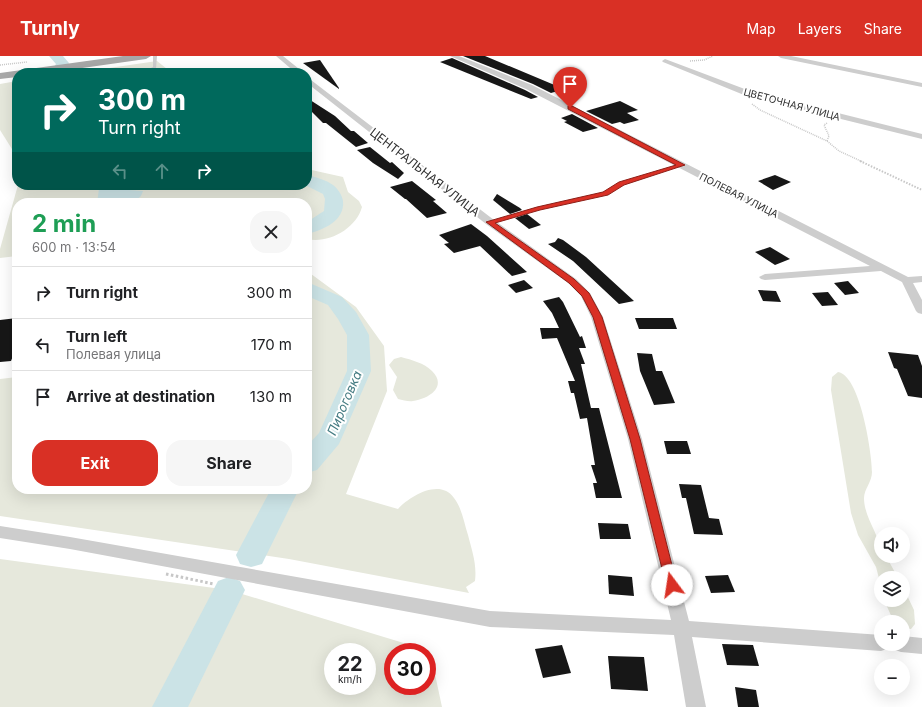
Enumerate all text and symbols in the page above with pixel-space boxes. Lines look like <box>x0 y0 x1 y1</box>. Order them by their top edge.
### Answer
text: Turnly <box>20 17 80 40</box>
text: Map <box>747 20 776 37</box>
text: Layers <box>798 20 842 37</box>
text: Share <box>864 20 902 37</box>
pin <box>553 67 587 108</box>
icon: arrive <box>559 73 581 95</box>
text: 300 m <box>98 83 186 117</box>
icon: right <box>32 84 84 136</box>
street label: ЦВЕТОЧНАЯ УЛИЦА <box>742 85 842 123</box>
text: Turn right <box>98 117 181 138</box>
street label: ЦЕНТРАЛЬНАЯ УЛИЦА <box>367 124 483 220</box>
icon: left <box>109 160 131 182</box>
icon: ahead <box>151 160 173 182</box>
icon: right <box>193 160 215 182</box>
street label: ПОЛЕВАЯ УЛИЦА <box>698 170 780 220</box>
text: 2 min <box>32 209 96 238</box>
button: close <box>250 211 292 253</box>
text: 600 m · 13:54 <box>32 239 116 255</box>
icon: right <box>32 282 54 304</box>
text: Turn right <box>66 283 138 302</box>
text: 300 m <box>246 283 292 302</box>
text: Turn left <box>66 327 127 346</box>
icon: left <box>32 334 54 356</box>
text: 170 m <box>251 335 292 354</box>
text: Полевая улица <box>66 346 161 362</box>
water label: Пироговка <box>323 368 365 438</box>
icon: arrive <box>32 386 54 408</box>
text: Arrive at destination <box>66 387 215 406</box>
text: 130 m <box>250 387 292 406</box>
button: Exit <box>32 440 158 486</box>
button: Share <box>166 440 292 486</box>
map controls <box>874 527 910 695</box>
button: sound <box>874 527 910 563</box>
position arrow <box>651 564 693 606</box>
button: layers <box>874 571 910 607</box>
button: + <box>874 615 910 651</box>
speed limit sign: 30 <box>384 643 436 695</box>
text: 22 <box>337 652 363 676</box>
button: − <box>874 659 910 695</box>
text: km/h <box>338 673 362 685</box>

